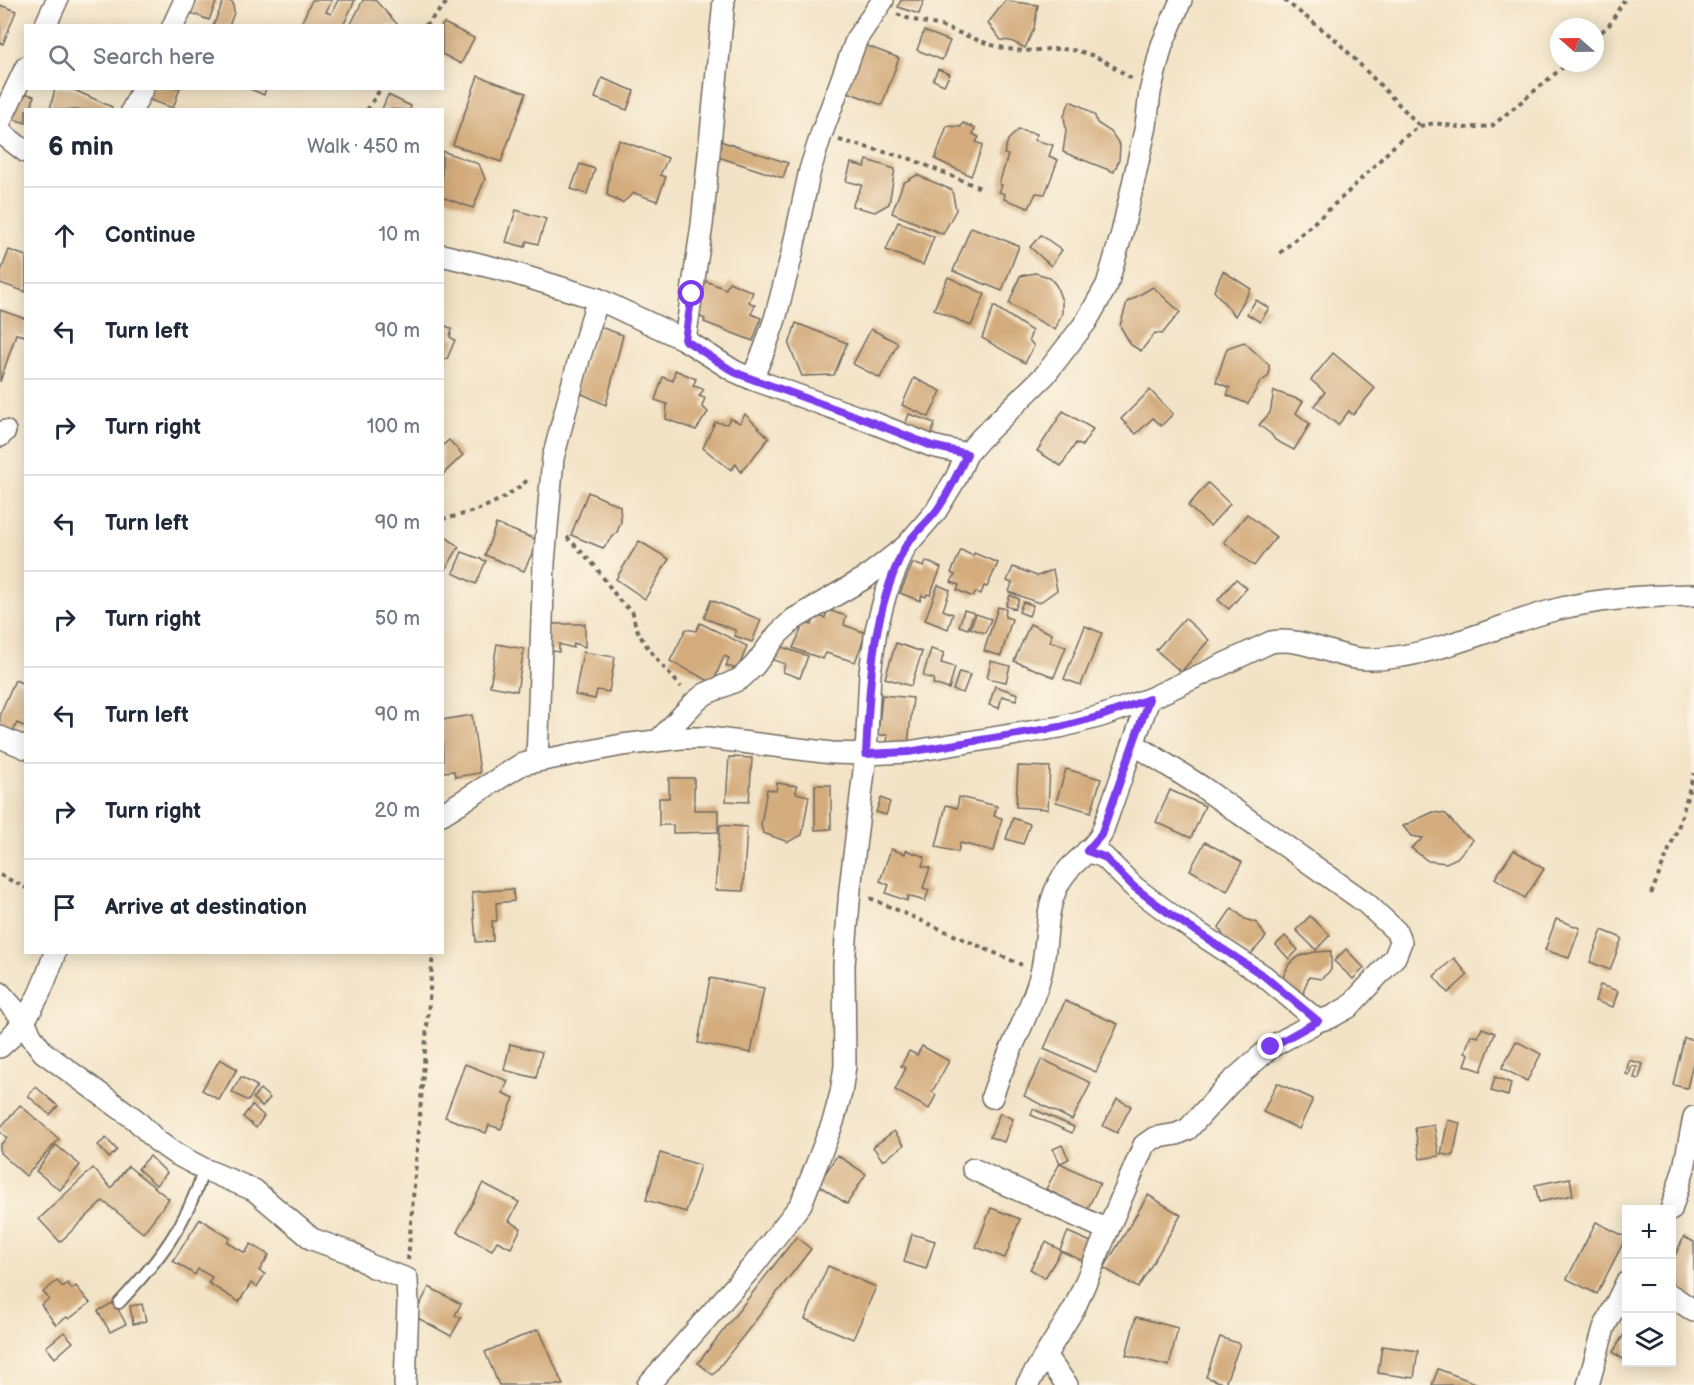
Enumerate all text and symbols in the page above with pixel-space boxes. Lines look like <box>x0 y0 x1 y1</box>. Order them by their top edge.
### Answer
north arrow <box>1550 18 1604 72</box>
search box <box>24 24 444 90</box>
icon: search <box>45 41 78 74</box>
text: Search here <box>93 44 215 71</box>
text: 6 min <box>48 132 114 163</box>
text: Walk · 450 m <box>307 135 420 159</box>
icon: ahead <box>48 219 81 252</box>
text: Continue <box>105 222 195 249</box>
text: 10 m <box>379 223 420 247</box>
route start <box>678 280 704 306</box>
icon: left <box>48 315 81 348</box>
text: Turn left <box>105 318 189 345</box>
text: 90 m <box>375 319 420 343</box>
icon: right <box>48 411 81 444</box>
text: Turn right <box>105 414 201 441</box>
text: 100 m <box>367 415 420 439</box>
icon: left <box>48 507 81 540</box>
text: Turn left <box>105 510 189 537</box>
text: 90 m <box>375 511 420 535</box>
icon: right <box>48 603 81 636</box>
text: Turn right <box>105 606 201 633</box>
text: 50 m <box>375 607 420 631</box>
icon: left <box>48 699 81 732</box>
text: Turn left <box>105 702 189 729</box>
text: 90 m <box>375 703 420 727</box>
icon: right <box>48 795 81 828</box>
text: Turn right <box>105 798 201 825</box>
text: 20 m <box>375 799 420 823</box>
icon: arrive <box>48 891 81 924</box>
text: Arrive at destination <box>105 894 307 921</box>
route end <box>1257 1033 1283 1059</box>
map controls <box>1622 1205 1676 1367</box>
button: + <box>1622 1205 1676 1259</box>
button: − <box>1622 1259 1676 1313</box>
button: layers <box>1622 1313 1676 1367</box>

